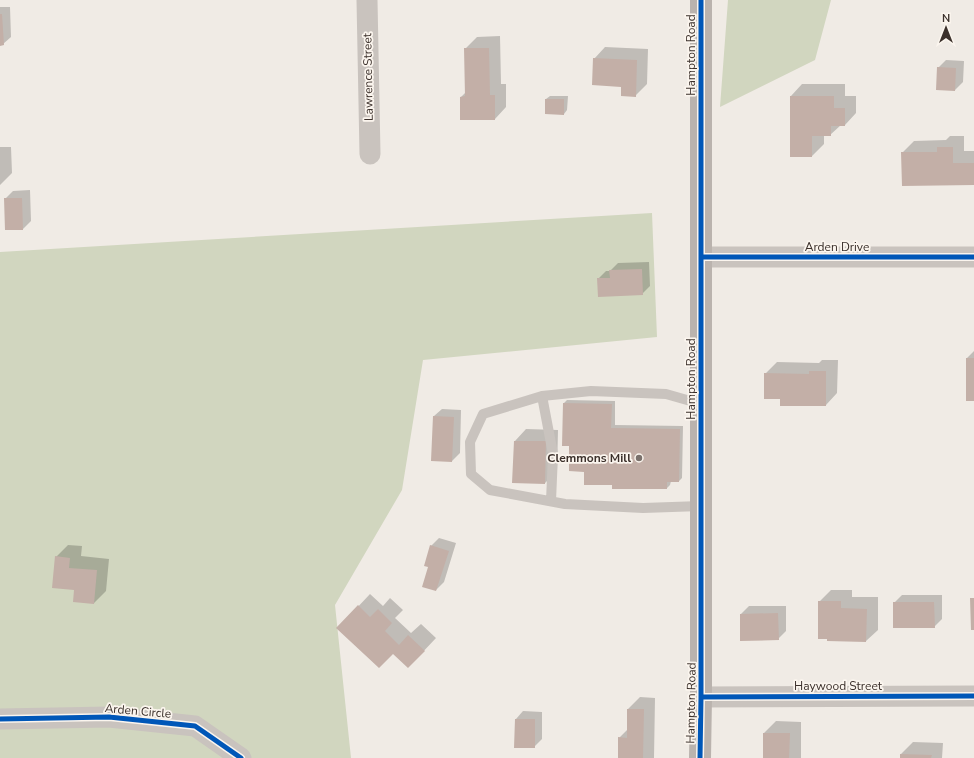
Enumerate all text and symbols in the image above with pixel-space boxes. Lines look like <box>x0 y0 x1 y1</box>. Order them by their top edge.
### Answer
north arrow <box>926 8 966 48</box>
text: N <box>942 11 950 26</box>
street label: Hampton Road <box>683 14 699 96</box>
street label: Lawrence Street <box>359 32 377 121</box>
street label: Arden Drive <box>805 239 869 255</box>
street label: Hampton Road <box>683 338 699 420</box>
place label: Clemmons Mill <box>547 450 631 466</box>
marker: Clemmons Mill <box>634 453 644 463</box>
street label: Hampton Road <box>682 662 700 744</box>
street label: Haywood Street <box>794 678 883 694</box>
street label: Arden Circle <box>104 700 172 722</box>

